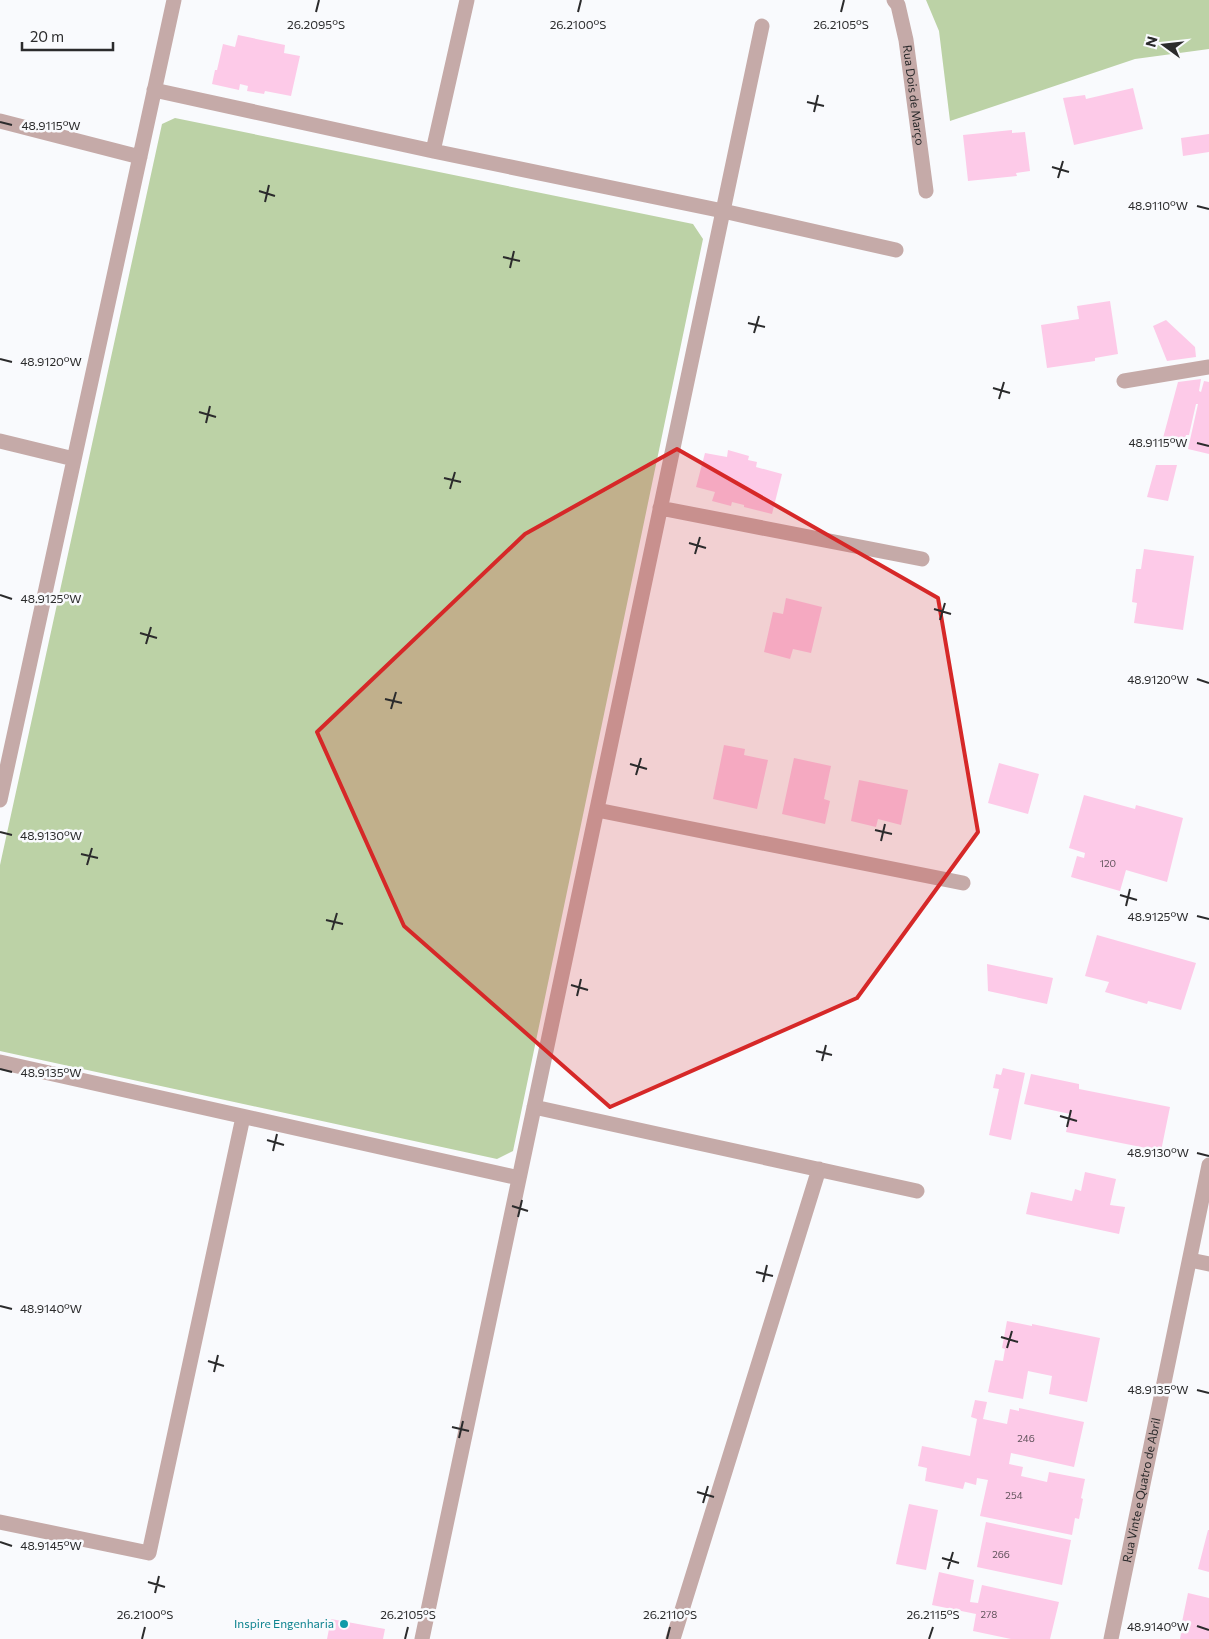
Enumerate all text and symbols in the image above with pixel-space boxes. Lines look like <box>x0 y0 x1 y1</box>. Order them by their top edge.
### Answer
text: 26.2095°S <box>287 17 345 31</box>
text: 26.2100°S <box>550 17 606 31</box>
text: 26.2105°S <box>813 17 869 31</box>
scale bar <box>22 20 114 52</box>
north arrow <box>1139 20 1189 70</box>
text: 20 m <box>30 27 64 45</box>
text: N <box>1141 34 1161 49</box>
street label: Rua Dois de Março <box>901 44 928 146</box>
text: 48.9115°W <box>21 118 81 132</box>
text: 48.9110°W <box>1128 198 1188 212</box>
text: 48.9120°W <box>20 354 82 368</box>
text: 48.9115°W <box>1128 435 1188 449</box>
text: 48.9125°W <box>21 591 81 605</box>
text: 48.9120°W <box>1127 672 1189 686</box>
text: 48.9130°W <box>20 828 82 842</box>
house number: 120 <box>1100 857 1116 869</box>
text: 48.9125°W <box>1128 909 1188 923</box>
text: 48.9135°W <box>21 1065 81 1079</box>
text: 48.9130°W <box>1127 1145 1189 1159</box>
text: 48.9140°W <box>20 1301 82 1315</box>
text: 48.9135°W <box>1128 1382 1188 1396</box>
street label: Rua Vinte e Quatro de Abril <box>1119 1416 1163 1564</box>
house number: 246 <box>1017 1432 1035 1444</box>
house number: 254 <box>1005 1489 1023 1501</box>
text: 48.9145°W <box>20 1538 82 1552</box>
house number: 266 <box>992 1548 1010 1560</box>
text: 26.2100°S <box>117 1607 173 1621</box>
text: 26.2105°S <box>380 1607 436 1621</box>
text: 26.2110°S <box>643 1607 697 1621</box>
text: 26.2115°S <box>906 1607 960 1621</box>
house number: 278 <box>981 1608 997 1620</box>
place label: Inspire Engenharia <box>234 1616 334 1630</box>
marker: Inspire Engenharia <box>338 1618 350 1630</box>
text: 48.9140°W <box>1127 1619 1189 1633</box>

